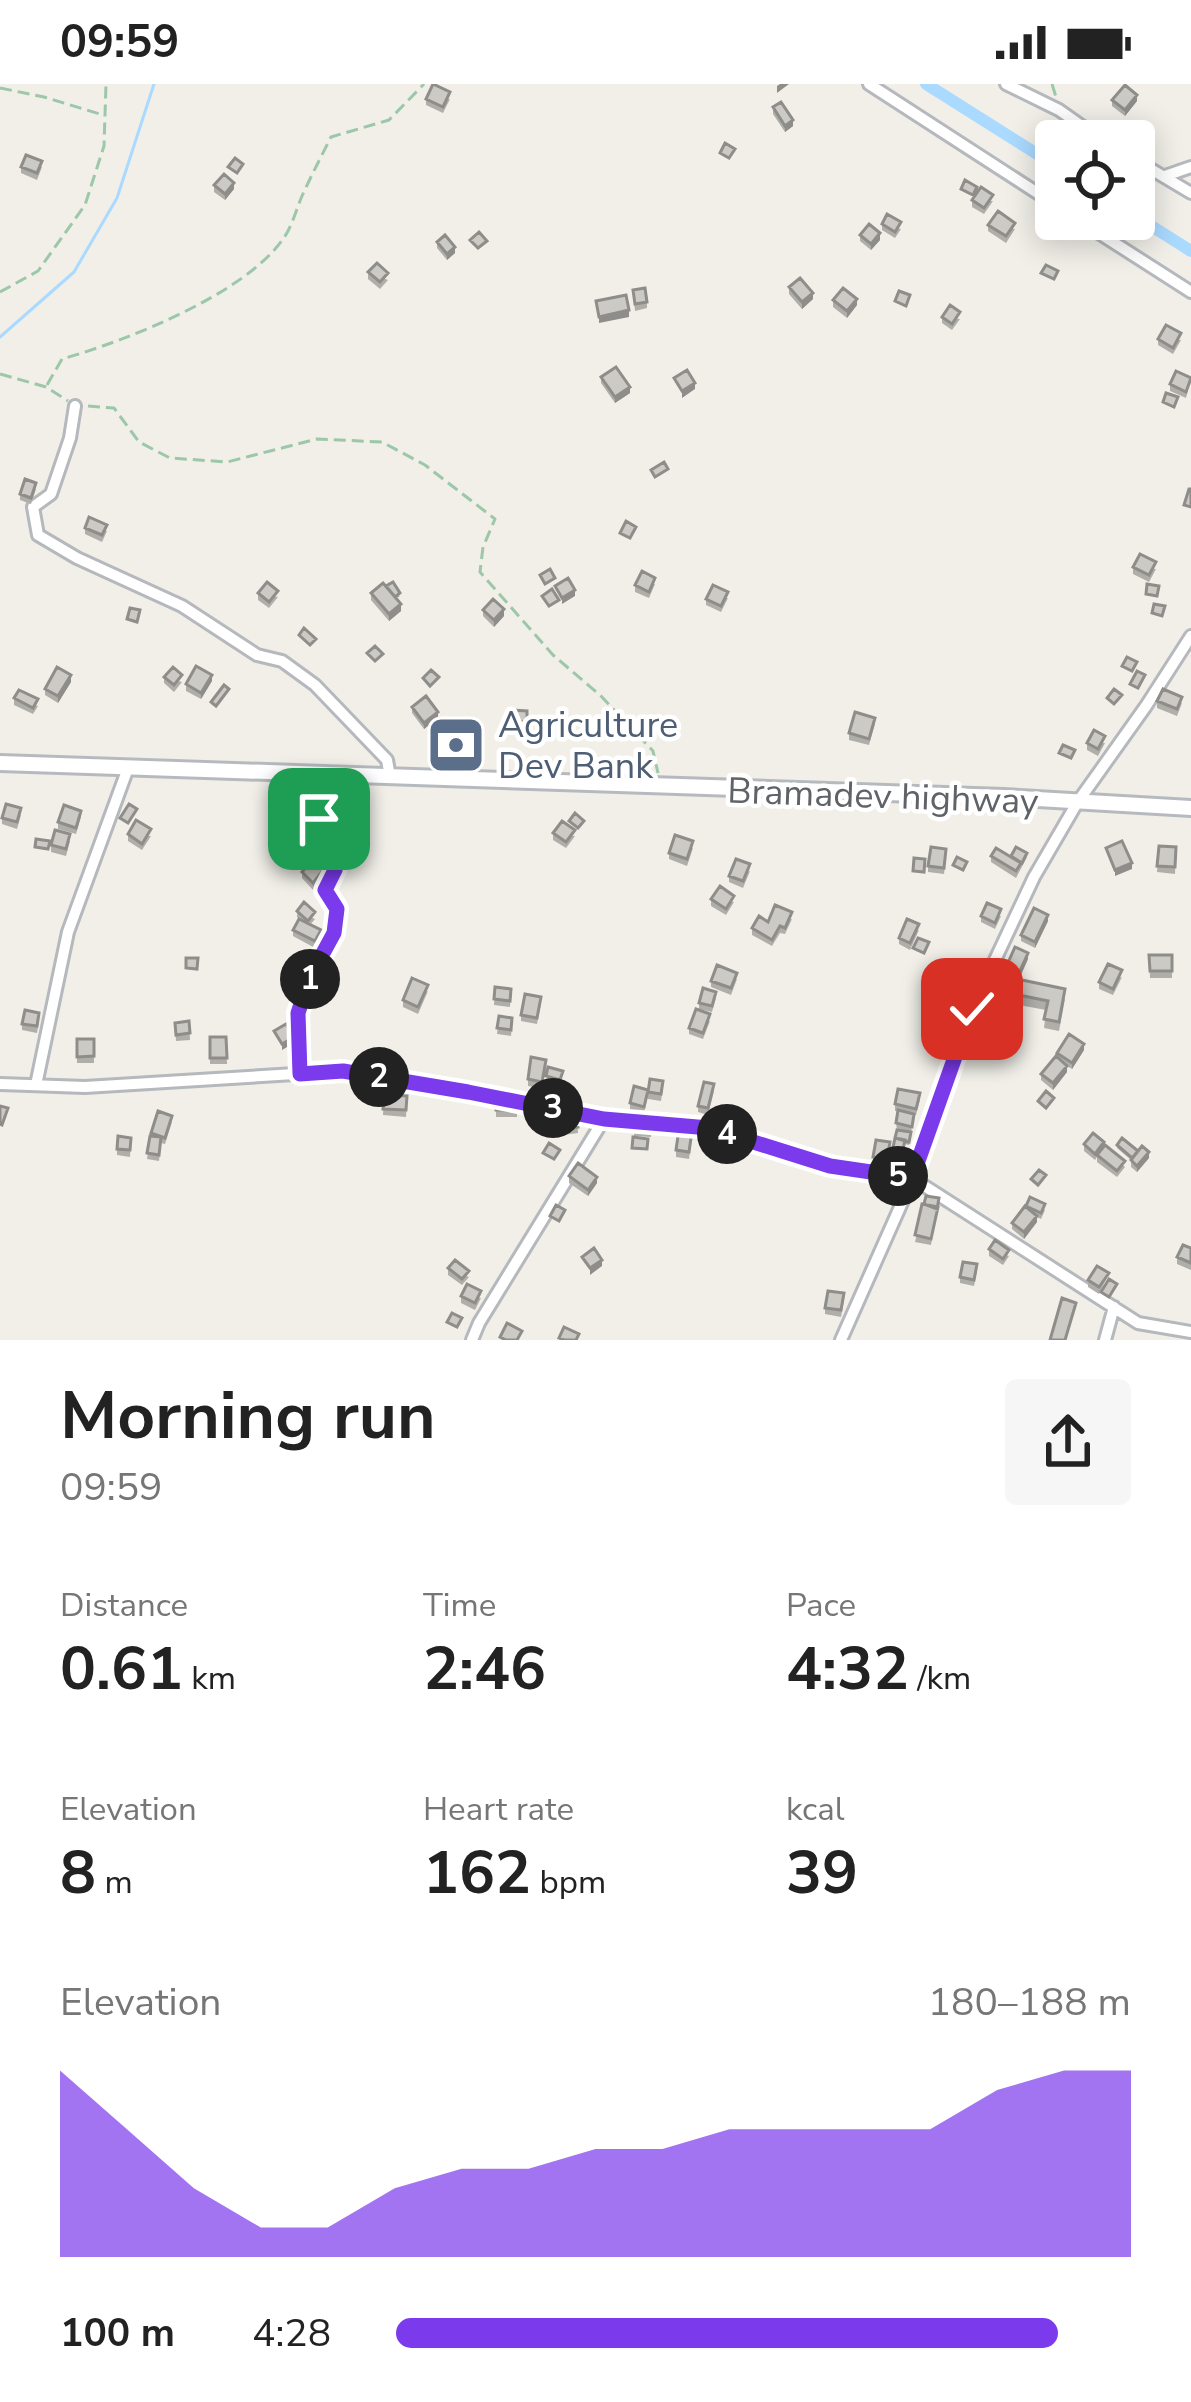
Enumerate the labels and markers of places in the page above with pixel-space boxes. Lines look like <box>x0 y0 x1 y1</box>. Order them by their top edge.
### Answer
place label: Agriculture Dev Bank <box>498 701 678 791</box>
bank icon: Agriculture Dev Bank <box>425 714 487 776</box>
pin <box>268 768 370 870</box>
pin: 1 <box>280 949 340 1009</box>
pin <box>921 958 1023 1060</box>
pin: 2 <box>349 1047 409 1107</box>
pin: 3 <box>523 1078 583 1138</box>
pin: 4 <box>697 1104 757 1164</box>
pin: 5 <box>868 1146 928 1206</box>

